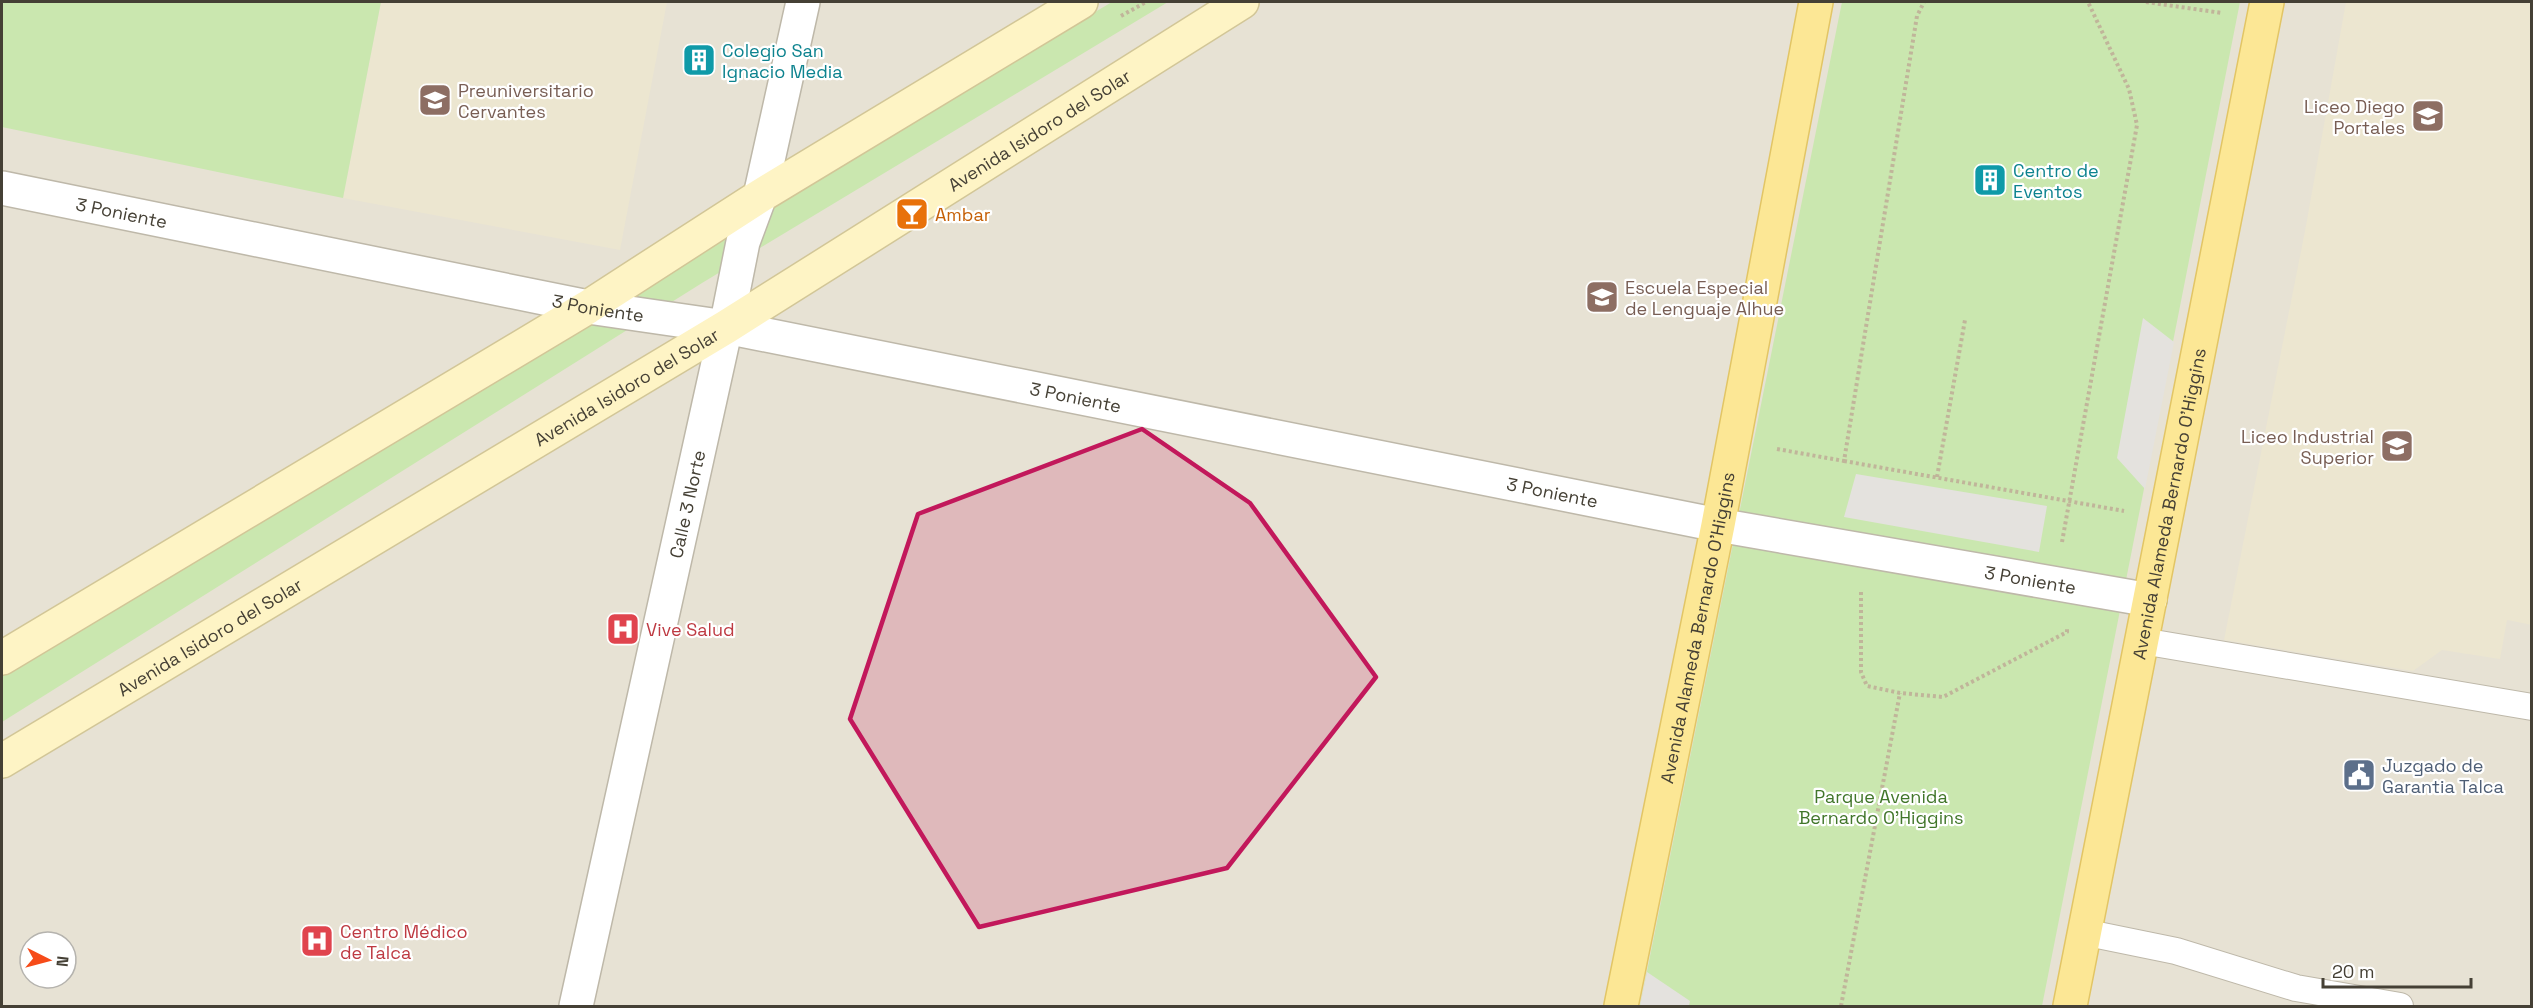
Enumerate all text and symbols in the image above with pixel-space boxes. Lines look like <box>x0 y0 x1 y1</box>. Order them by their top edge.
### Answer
place label: Colegio San Ignacio Media <box>722 39 843 83</box>
building icon: Colegio San Ignacio Media <box>681 42 717 78</box>
street label: Avenida Isidoro del Solar <box>943 64 1135 196</box>
place label: Preuniversitario Cervantes <box>458 79 594 123</box>
school or university icon: Preuniversitario Cervantes <box>417 82 453 118</box>
place label: Liceo Diego Portales <box>2304 95 2405 139</box>
school or university icon: Liceo Diego Portales <box>2410 98 2446 134</box>
place label: Centro de Eventos <box>2013 159 2099 203</box>
building icon: Centro de Eventos <box>1972 162 2008 198</box>
street label: 3 Poniente <box>74 192 169 233</box>
bar icon: Ambar <box>894 196 930 232</box>
place label: Ambar <box>935 203 991 226</box>
place label: Escuela Especial de Lenguaje Alhue <box>1625 276 1784 320</box>
school or university icon: Escuela Especial de Lenguaje Alhue <box>1584 279 1620 315</box>
street label: 3 Poniente <box>550 289 645 326</box>
street label: Avenida Isidoro del Solar <box>530 322 723 451</box>
street label: Avenida Alameda Bernardo O'Higgins <box>2127 346 2210 661</box>
street label: 3 Poniente <box>1028 376 1123 417</box>
place label: Liceo Industrial Superior <box>2241 425 2374 469</box>
school or university icon: Liceo Industrial Superior <box>2379 428 2415 464</box>
street label: Calle 3 Norte <box>664 448 710 560</box>
street label: Avenida Alameda Bernardo O'Higgins <box>1655 470 1739 785</box>
street label: 3 Poniente <box>1505 472 1600 512</box>
street label: 3 Poniente <box>1983 560 2078 598</box>
street label: Avenida Isidoro del Solar <box>113 572 306 701</box>
hospital icon: Vive Salud <box>605 611 641 647</box>
place label: Vive Salud <box>646 618 735 641</box>
place label: Juzgado de Garantia Talca <box>2382 754 2504 798</box>
public building icon: Juzgado de Garantia Talca <box>2341 757 2377 793</box>
park label: Parque Avenida Bernardo O'Higgins <box>1798 785 1964 829</box>
place label: Centro Médico de Talca <box>340 920 468 964</box>
hospital icon: Centro Médico de Talca <box>299 923 335 959</box>
north arrow <box>18 930 78 990</box>
scale bar <box>2323 951 2472 989</box>
text: N <box>51 955 73 968</box>
text: 20 m <box>2332 960 2375 983</box>

